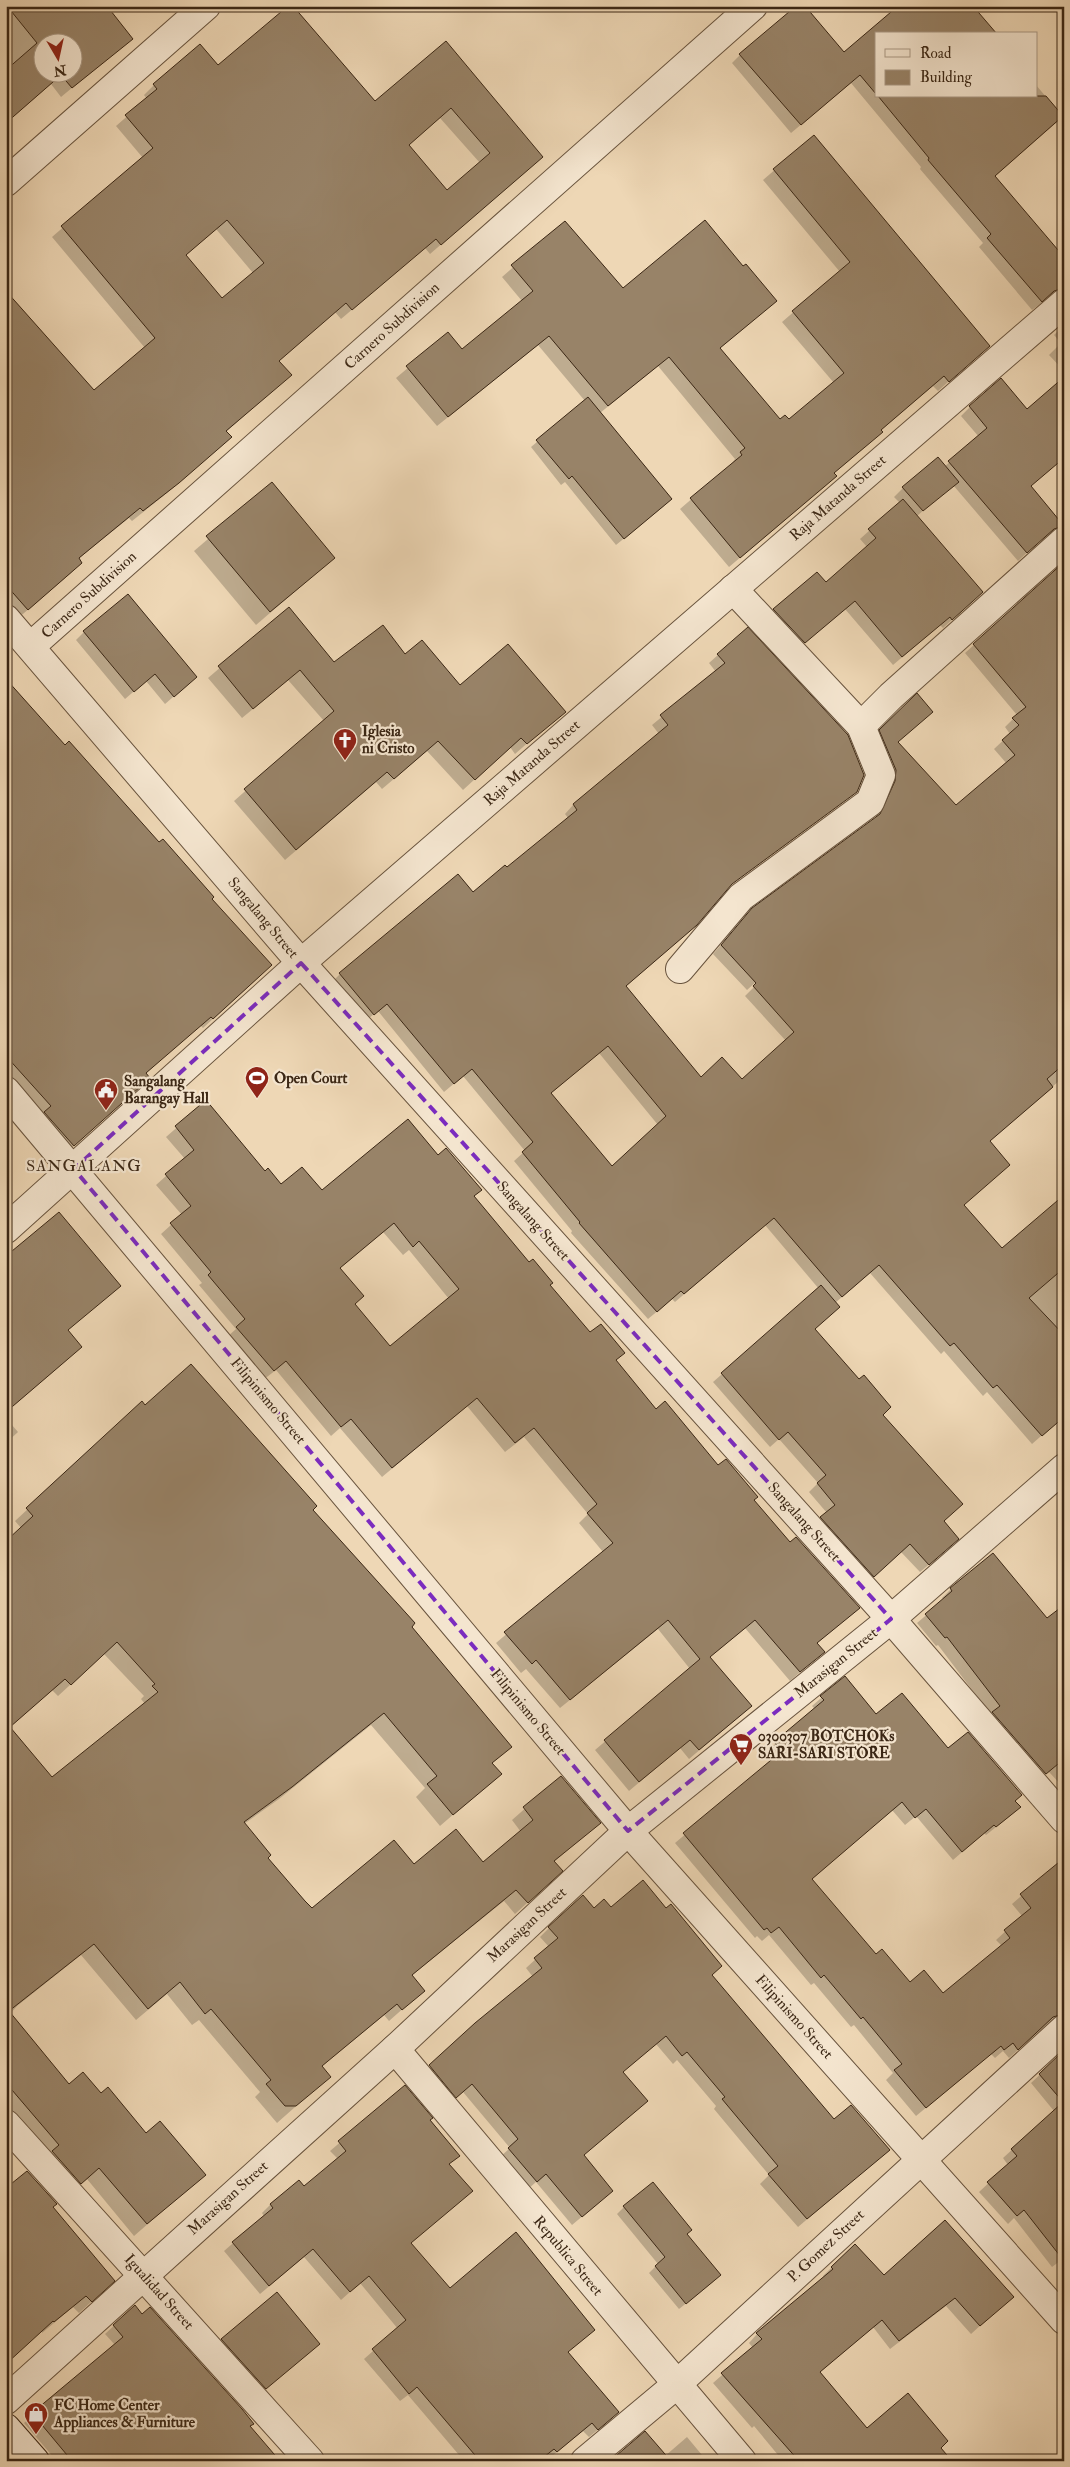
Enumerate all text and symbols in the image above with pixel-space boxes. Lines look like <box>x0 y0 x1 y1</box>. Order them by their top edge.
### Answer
north arrow <box>32 32 82 82</box>
legend <box>875 32 1038 98</box>
text: Road <box>920 44 952 63</box>
text: N <box>52 61 68 80</box>
text: Building <box>920 68 972 87</box>
street label: Carnero Subdivision <box>340 278 444 374</box>
street label: Raja Matanda Street <box>786 451 890 545</box>
street label: Carnero Subdivision <box>37 547 141 643</box>
street label: Raja Matanda Street <box>480 716 584 810</box>
place label: Iglesia ni Cristo <box>362 722 415 758</box>
church icon: Iglesia ni Cristo <box>332 727 358 761</box>
street label: Sangalang Street <box>224 874 303 963</box>
sports icon: Open Court <box>244 1065 270 1099</box>
place label: Open Court <box>274 1069 348 1089</box>
place label: Sangalang Barangay Hall <box>124 1072 209 1109</box>
public building icon: Sangalang Barangay Hall <box>93 1077 119 1111</box>
district label: SANGALANG <box>26 1156 142 1176</box>
street label: Sangalang Street <box>492 1177 574 1265</box>
street label: Filipinismo Street <box>225 1354 310 1449</box>
street label: Sangalang Street <box>763 1478 845 1566</box>
street label: Marasigan Street <box>790 1623 882 1703</box>
street label: Filipinismo Street <box>485 1665 570 1760</box>
place label: 0300307 BOTCHOKs SARI-SARI STORE <box>758 1727 894 1763</box>
supermarket icon: 0300307 BOTCHOKs SARI-SARI STORE <box>728 1732 754 1766</box>
street label: Marasigan Street <box>483 1883 571 1967</box>
street label: Filipinismo Street <box>750 1971 837 2064</box>
street label: Marasigan Street <box>184 2157 272 2239</box>
street label: P. Gomez Street <box>784 2205 869 2286</box>
street label: Republica Street <box>528 2212 607 2301</box>
street label: Igualidad Street <box>120 2250 198 2334</box>
place label: FC Home Center Appliances & Furniture <box>53 2396 196 2433</box>
shop icon: FC Home Center Appliances & Furniture <box>23 2401 49 2435</box>

